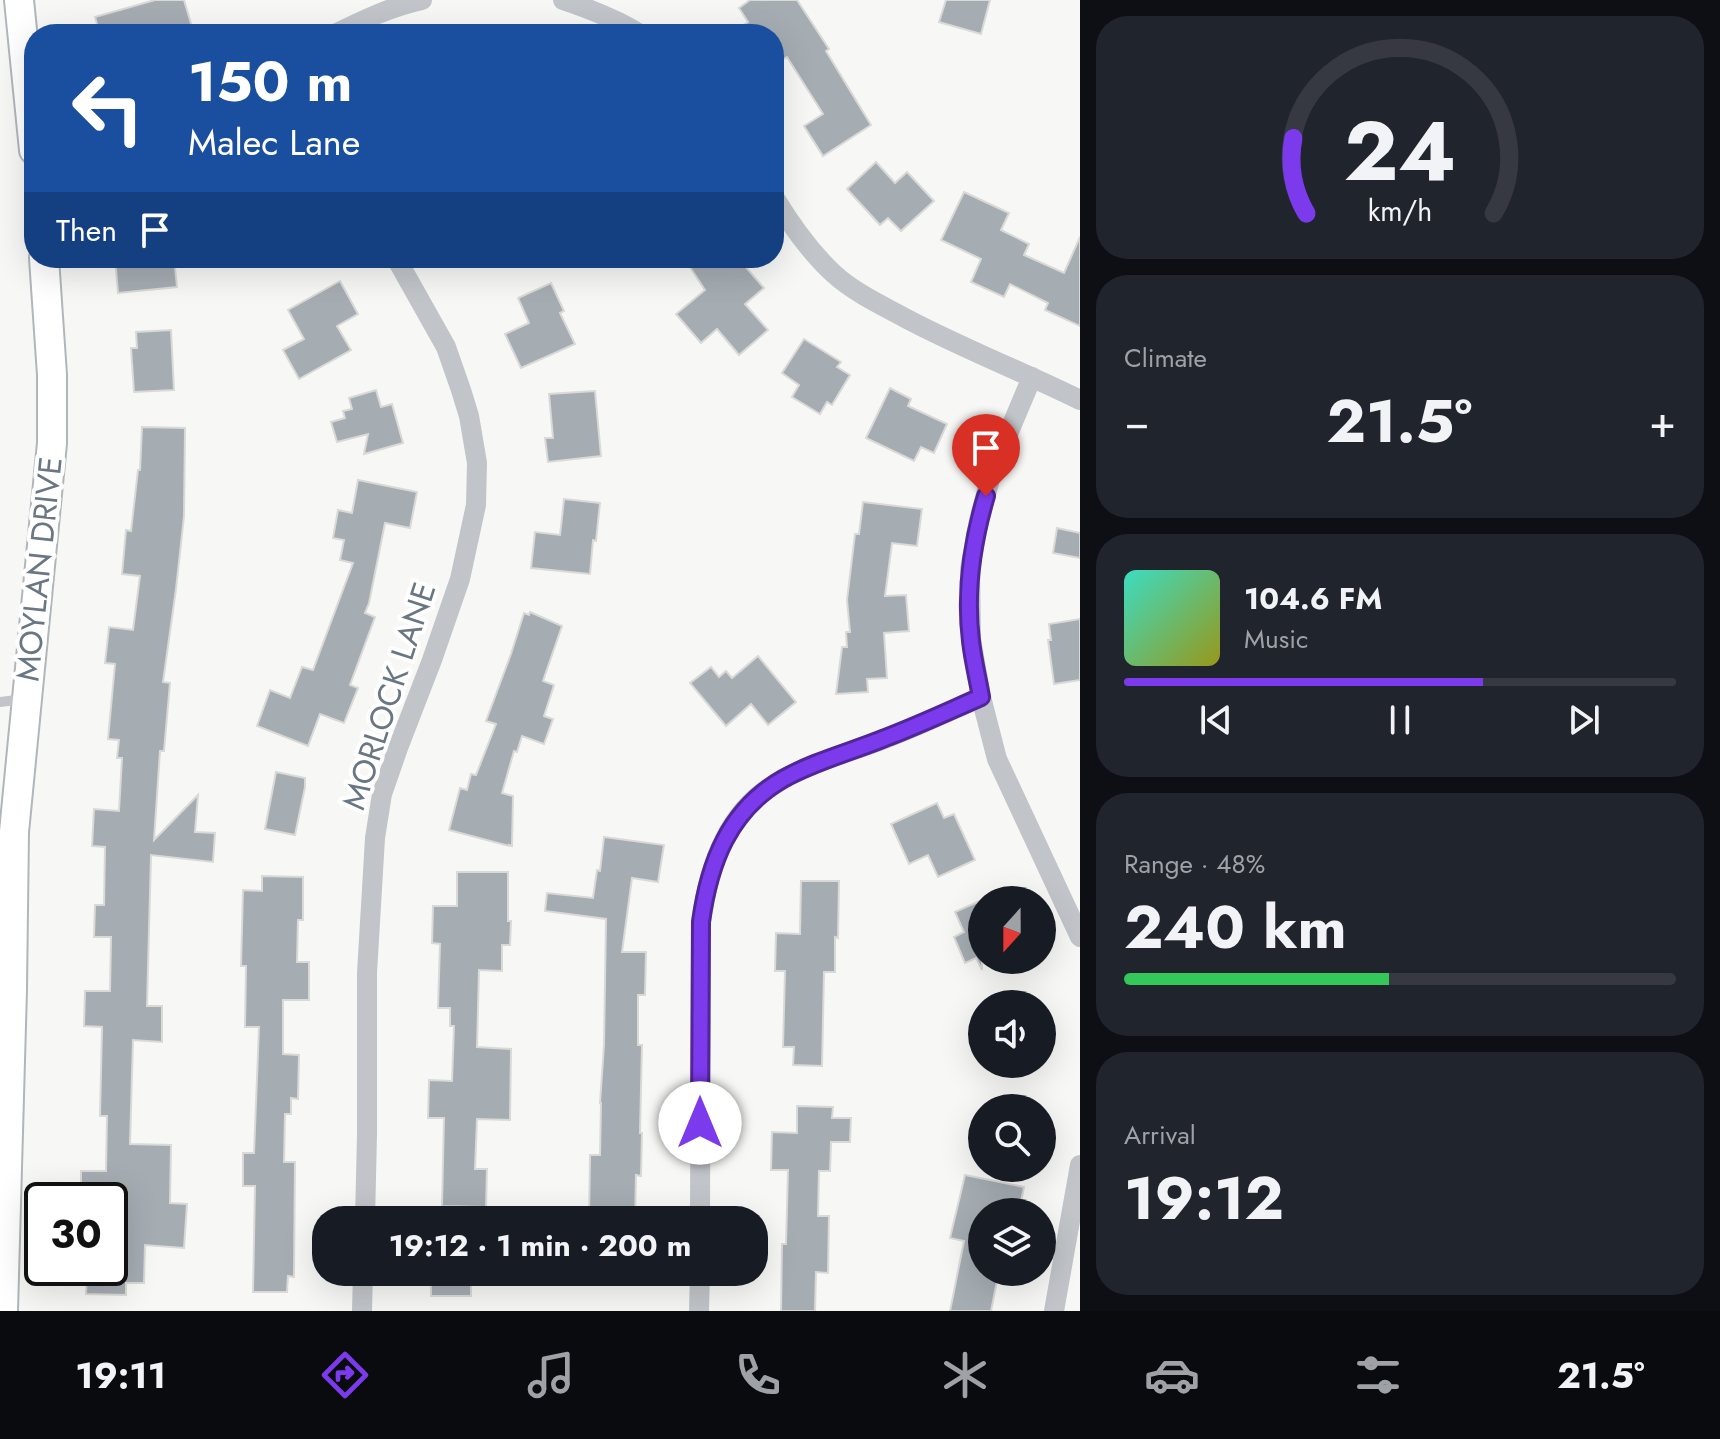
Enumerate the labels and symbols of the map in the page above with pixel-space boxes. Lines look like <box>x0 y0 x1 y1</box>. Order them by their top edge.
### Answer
pin <box>952 414 1020 496</box>
street label: MOYLAN DRIVE <box>4 455 74 683</box>
street label: MORLOCK LANE <box>331 577 447 815</box>
north arrow <box>968 886 1056 974</box>
position arrow <box>658 1081 742 1165</box>
speed limit sign: 30 <box>24 1182 128 1286</box>

